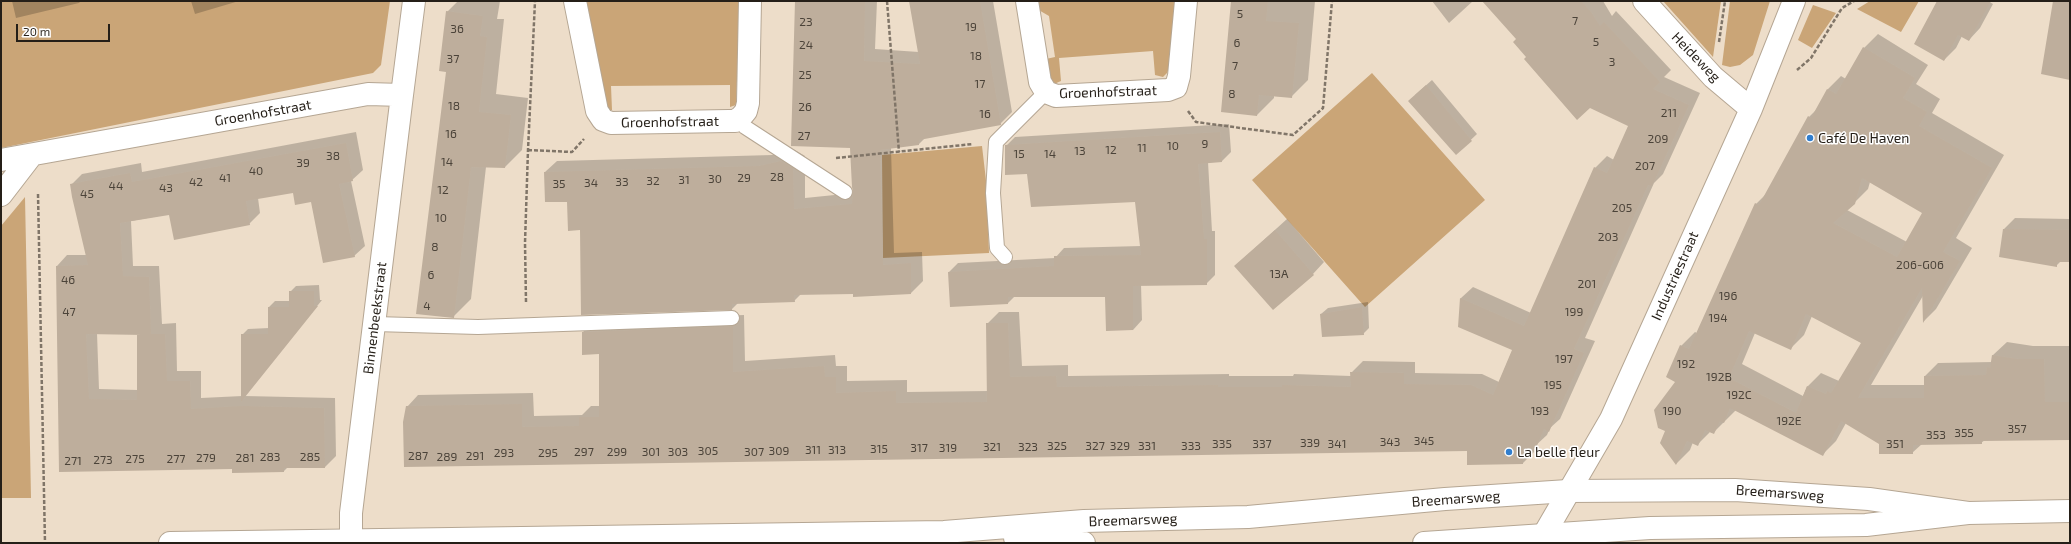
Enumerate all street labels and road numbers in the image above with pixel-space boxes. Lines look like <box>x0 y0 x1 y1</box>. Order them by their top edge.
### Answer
street label: Heideweg <box>1668 29 1724 85</box>
street label: Groenhofstraat <box>1059 82 1157 102</box>
street label: Groenhofstraat <box>213 96 313 130</box>
street label: Groenhofstraat <box>621 113 719 131</box>
street label: Industriestraat <box>1648 229 1702 323</box>
street label: Binnenbeekstraat <box>360 261 390 375</box>
street label: Breemarsweg <box>1735 482 1825 504</box>
street label: Breemarsweg <box>1411 488 1501 510</box>
street label: Breemarsweg <box>1088 510 1178 530</box>

